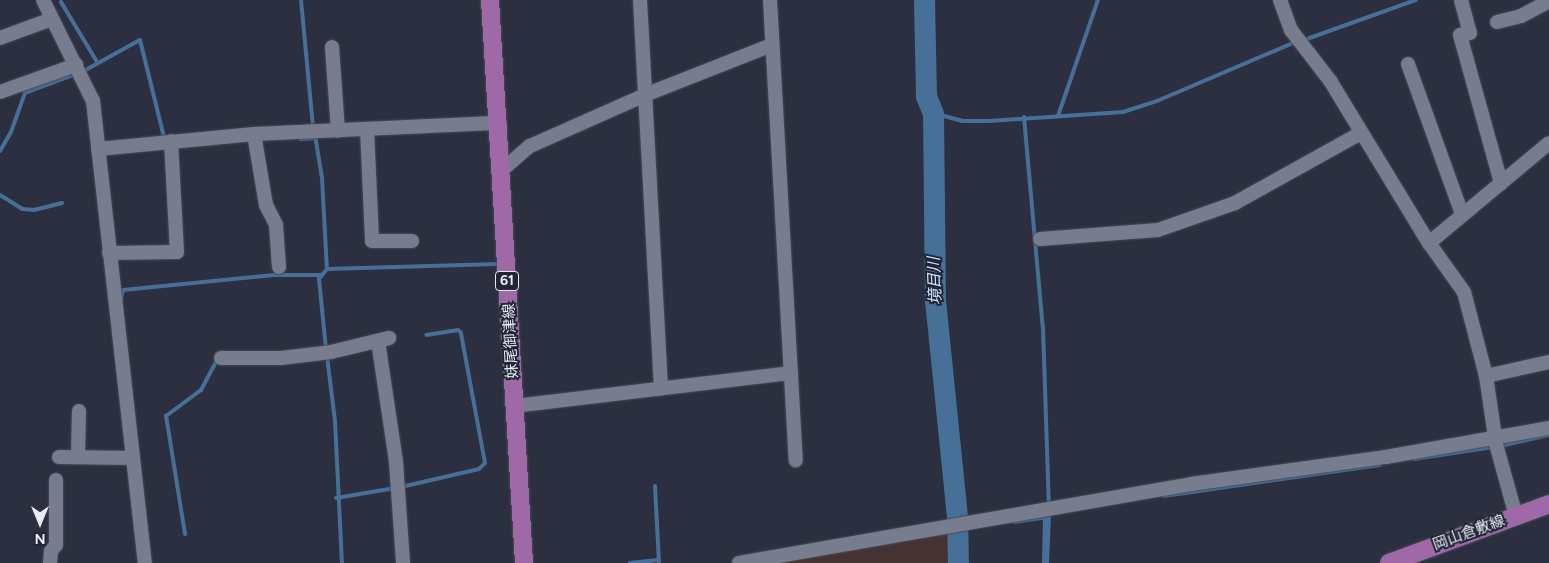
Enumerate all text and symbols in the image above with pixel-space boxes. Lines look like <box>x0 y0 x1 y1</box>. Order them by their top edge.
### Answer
water label: 境目川 <box>925 257 945 305</box>
road number: 61 <box>494 270 520 292</box>
street label: 妹尾御津線 <box>500 303 522 379</box>
north arrow <box>15 498 65 548</box>
street label: 岡山倉敷線 <box>1431 512 1507 554</box>
text: N <box>35 530 45 547</box>

